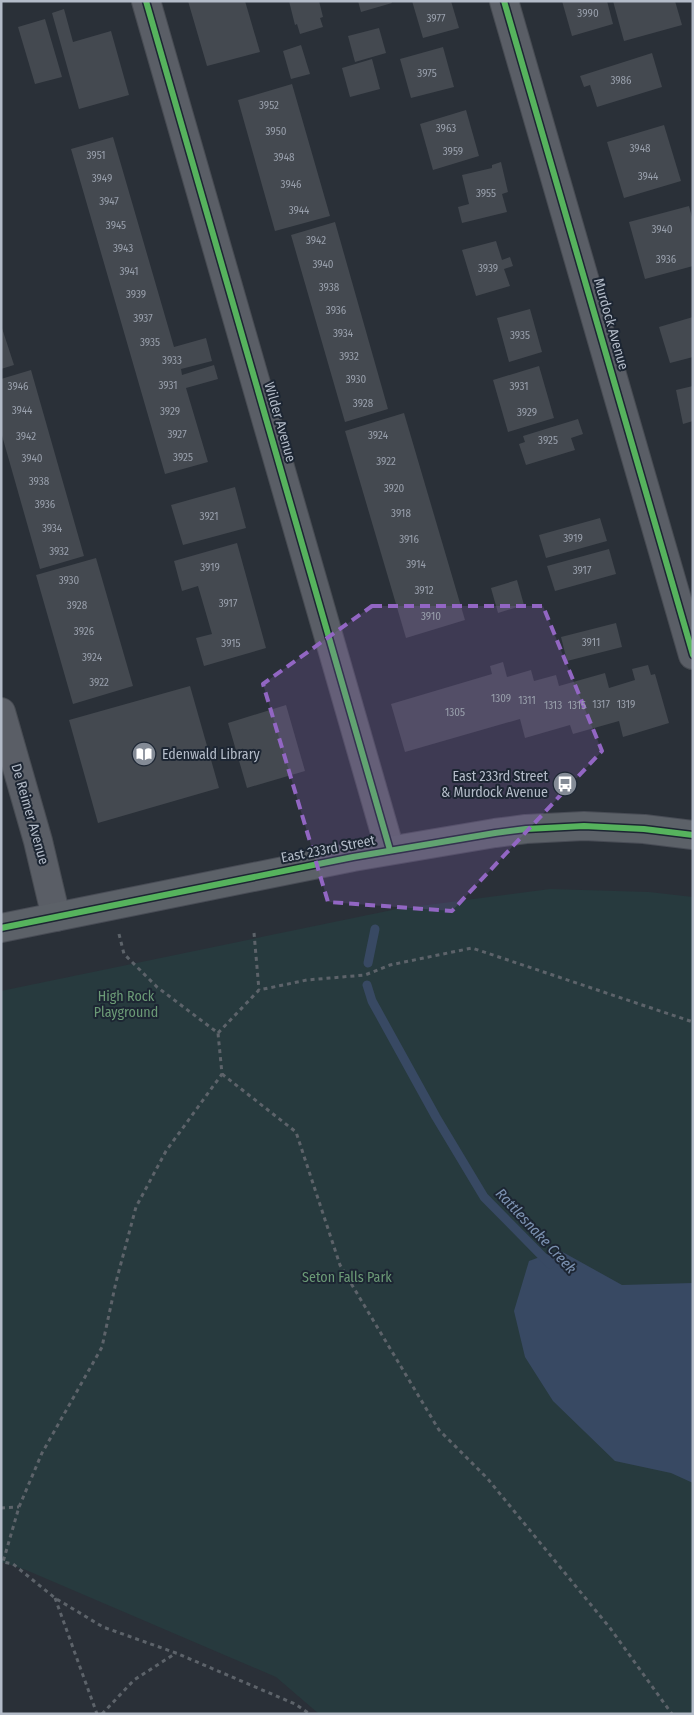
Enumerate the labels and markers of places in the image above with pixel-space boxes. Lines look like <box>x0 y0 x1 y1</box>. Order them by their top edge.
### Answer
library icon: Edenwald Library <box>131 741 157 767</box>
place label: Edenwald Library <box>162 746 261 763</box>
place label: East 233rd Street & Murdock Avenue <box>441 768 548 801</box>
bus stop icon: East 233rd Street & Murdock Avenue <box>552 771 578 797</box>

